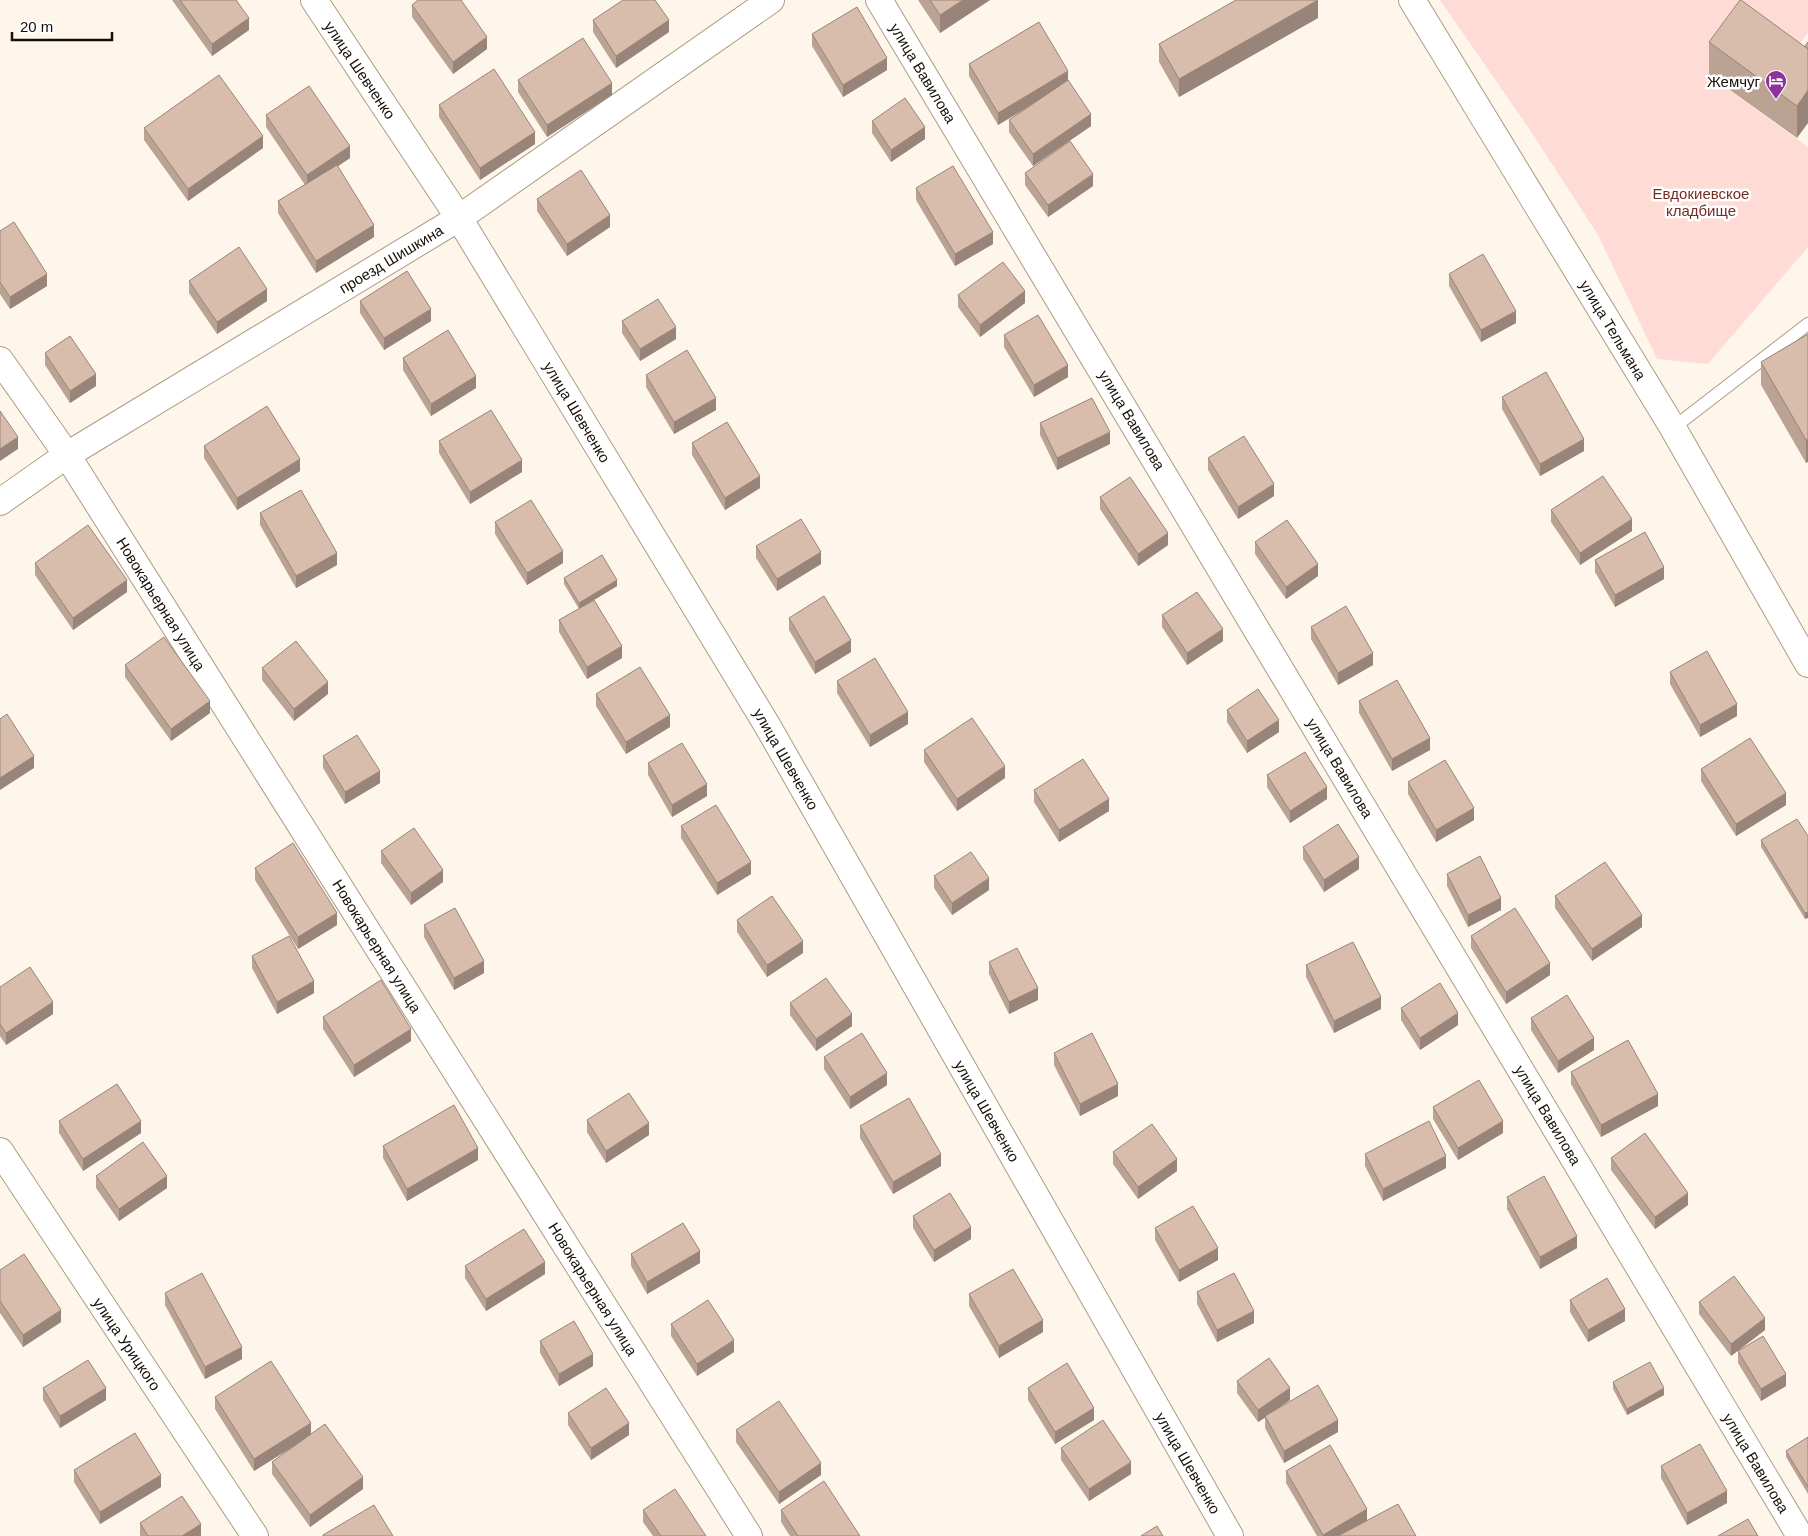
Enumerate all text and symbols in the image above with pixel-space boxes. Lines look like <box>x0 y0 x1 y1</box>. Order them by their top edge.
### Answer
scale bar <box>12 10 112 42</box>
text: 20 m <box>20 18 53 35</box>
street label: улица Шевченко <box>321 18 399 122</box>
street label: улица Вавилова <box>886 20 960 127</box>
hotel icon: Жемчуг <box>1764 69 1788 100</box>
place label: Жемчуг <box>1707 73 1761 90</box>
park label: Евдокиевское кладбище <box>1653 185 1749 219</box>
street label: проезд Шишкина <box>336 221 447 297</box>
street label: улица Тельмана <box>1577 277 1650 384</box>
street label: улица Шевченко <box>540 359 614 465</box>
street label: улица Вавилова <box>1095 367 1169 474</box>
street label: Новокарьерная улица <box>113 534 209 674</box>
street label: улица Шевченко <box>750 705 822 813</box>
street label: улица Вавилова <box>1303 715 1377 822</box>
street label: Новокарьерная улица <box>329 876 425 1016</box>
street label: улица Шевченко <box>951 1057 1023 1165</box>
street label: улица Вавилова <box>1511 1062 1585 1169</box>
street label: Новокарьерная улица <box>545 1219 641 1359</box>
street label: улица Урицкого <box>90 1294 164 1394</box>
street label: улица Шевченко <box>1152 1409 1224 1517</box>
street label: улица Вавилова <box>1719 1410 1793 1517</box>

